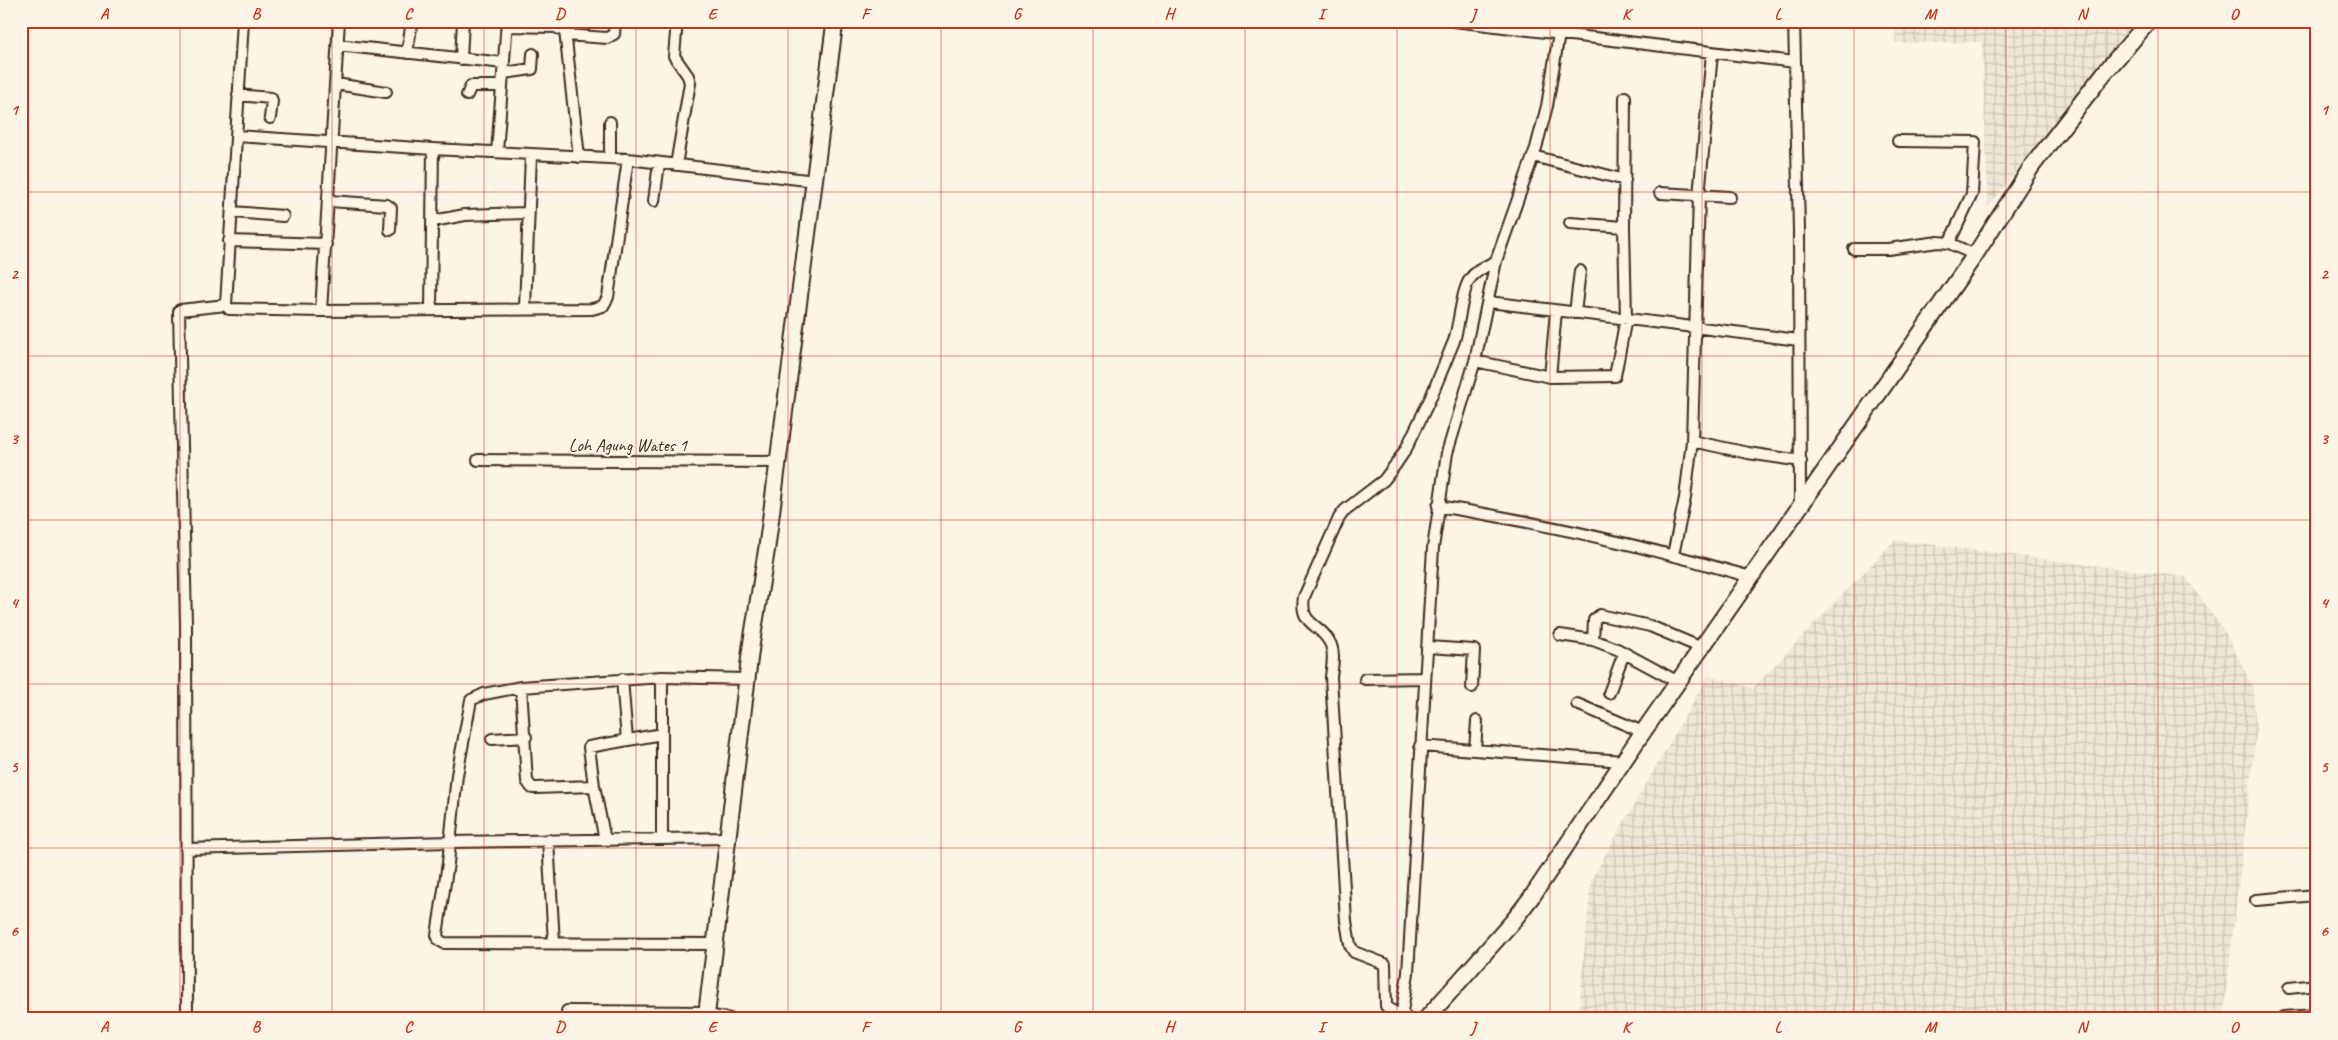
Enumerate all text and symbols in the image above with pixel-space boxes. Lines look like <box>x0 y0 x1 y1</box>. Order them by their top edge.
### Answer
text: A <box>100 4 110 24</box>
text: B <box>252 4 262 24</box>
text: C <box>404 4 414 24</box>
text: D <box>555 4 566 24</box>
text: E <box>708 4 719 24</box>
text: F <box>861 4 872 24</box>
text: G <box>1013 4 1023 24</box>
text: H <box>1164 4 1176 24</box>
text: I <box>1318 4 1328 24</box>
text: J <box>1469 4 1478 24</box>
text: K <box>1622 4 1634 24</box>
text: L <box>1775 4 1783 24</box>
text: M <box>1924 4 1938 24</box>
text: N <box>2077 4 2090 24</box>
text: O <box>2230 4 2240 24</box>
text: 1 <box>10 100 19 120</box>
text: 1 <box>2320 100 2329 120</box>
text: 2 <box>10 264 19 284</box>
text: 2 <box>2320 264 2329 284</box>
text: 3 <box>10 429 19 449</box>
text: 3 <box>2320 429 2329 449</box>
street label: Loh Agung Wates 1 <box>569 434 688 456</box>
text: 4 <box>10 593 19 613</box>
text: 4 <box>2320 593 2329 613</box>
text: 5 <box>11 757 20 777</box>
text: 5 <box>2321 757 2330 777</box>
text: 6 <box>10 921 19 941</box>
text: 6 <box>2320 921 2329 941</box>
text: A <box>100 1017 110 1037</box>
text: B <box>252 1017 262 1037</box>
text: C <box>404 1017 414 1037</box>
text: D <box>555 1017 566 1037</box>
text: E <box>708 1017 719 1037</box>
text: F <box>861 1017 872 1037</box>
text: G <box>1013 1017 1023 1037</box>
text: H <box>1164 1017 1176 1037</box>
text: I <box>1318 1017 1328 1037</box>
text: J <box>1469 1017 1478 1037</box>
text: K <box>1622 1017 1634 1037</box>
text: L <box>1775 1017 1783 1037</box>
text: M <box>1924 1017 1938 1037</box>
text: N <box>2077 1017 2090 1037</box>
text: O <box>2230 1017 2240 1037</box>

